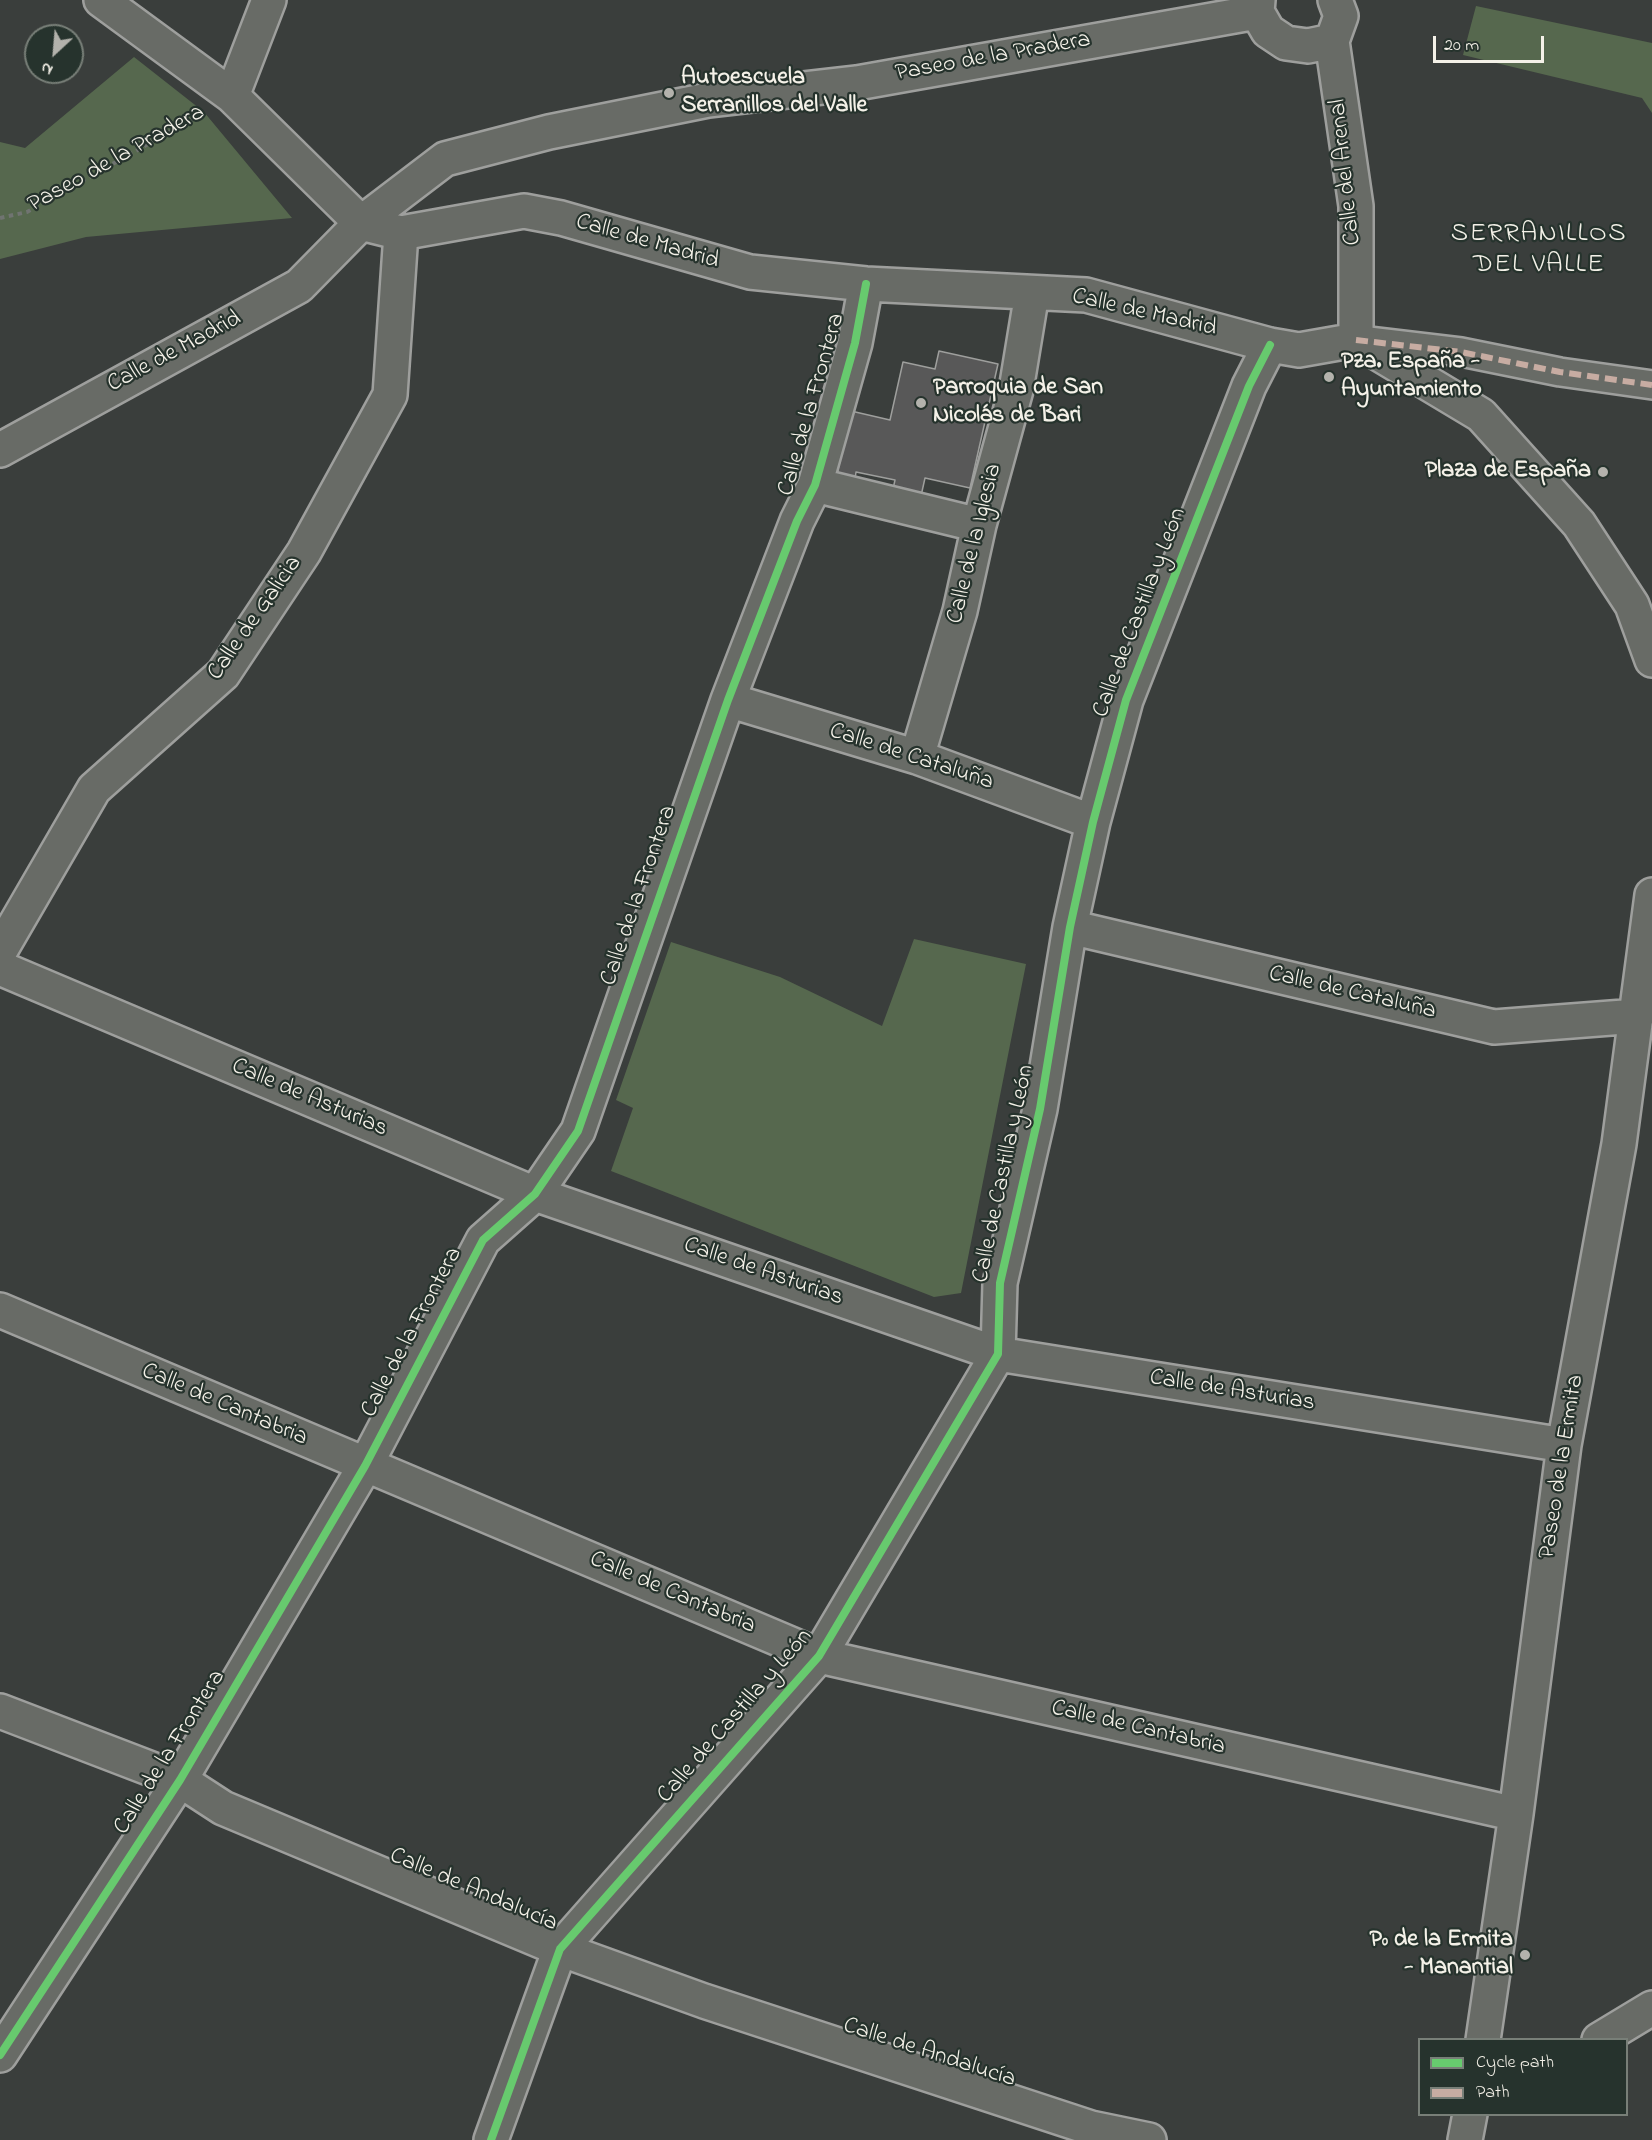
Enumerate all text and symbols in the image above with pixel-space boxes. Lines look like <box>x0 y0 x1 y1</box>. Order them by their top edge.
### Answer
north arrow <box>24 24 84 84</box>
scale bar <box>1436 24 1547 62</box>
street label: Paseo de la Pradera <box>893 27 1093 89</box>
text: 20 m <box>1444 33 1479 59</box>
text: N <box>37 55 57 82</box>
place label: Autoescuela Serranillos del Valle <box>681 65 867 121</box>
marker: Autoescuela Serranillos del Valle <box>662 86 676 100</box>
street label: Calle del Arenal <box>1325 97 1369 247</box>
street label: Paseo de la Pradera <box>24 100 210 220</box>
street label: Calle de Madrid <box>572 209 722 277</box>
district label: SERRANILLOS DEL VALLE <box>1451 220 1627 283</box>
street label: Calle de Madrid <box>1069 283 1219 345</box>
street label: Calle de Madrid <box>103 306 247 400</box>
street label: Calle de la Frontera <box>773 310 853 500</box>
place label: Pza. España - Ayuntamiento <box>1341 349 1482 405</box>
marker: Pza. España - Ayuntamiento <box>1322 370 1336 384</box>
place label: Parroquia de San Nicolás de Bari <box>933 375 1103 431</box>
marker: Parroquia de San Nicolás de Bari <box>914 396 928 410</box>
place label: Plaza de España <box>1425 458 1591 486</box>
street label: Calle de la Iglesia <box>942 461 1010 627</box>
marker: Plaza de España <box>1596 465 1610 479</box>
street label: Calle de Castilla y León <box>1088 504 1194 722</box>
street label: Calle de Galicia <box>202 551 310 687</box>
street label: Calle de Cataluña <box>825 718 997 798</box>
street label: Calle de la Frontera <box>596 802 684 990</box>
street label: Calle de Cataluña <box>1266 961 1438 1027</box>
street label: Calle de Asturias <box>227 1053 391 1145</box>
street label: Calle de Castilla y León <box>968 1062 1042 1286</box>
street label: Calle de Asturias <box>679 1232 847 1314</box>
street label: Calle de la Frontera <box>356 1243 470 1423</box>
street label: Calle de Cantabria <box>137 1358 311 1454</box>
street label: Calle de Asturias <box>1147 1365 1317 1419</box>
street label: Paseo de la Ermita <box>1534 1373 1592 1561</box>
street label: Calle de Cantabria <box>585 1546 759 1642</box>
street label: Calle de Castilla y León <box>652 1624 820 1810</box>
street label: Calle de la Frontera <box>109 1665 233 1841</box>
street label: Calle de Cantabria <box>1048 1695 1228 1763</box>
street label: Calle de Andalucía <box>385 1843 561 1939</box>
place label: Pº de la Ermita - Manantial <box>1369 1927 1513 1983</box>
marker: Pº de la Ermita - Manantial <box>1518 1948 1532 1962</box>
street label: Calle de Andalucía <box>839 2013 1019 2095</box>
legend <box>1418 2038 1628 2116</box>
text: Cycle path <box>1476 2050 1554 2076</box>
text: Path <box>1476 2080 1510 2106</box>

